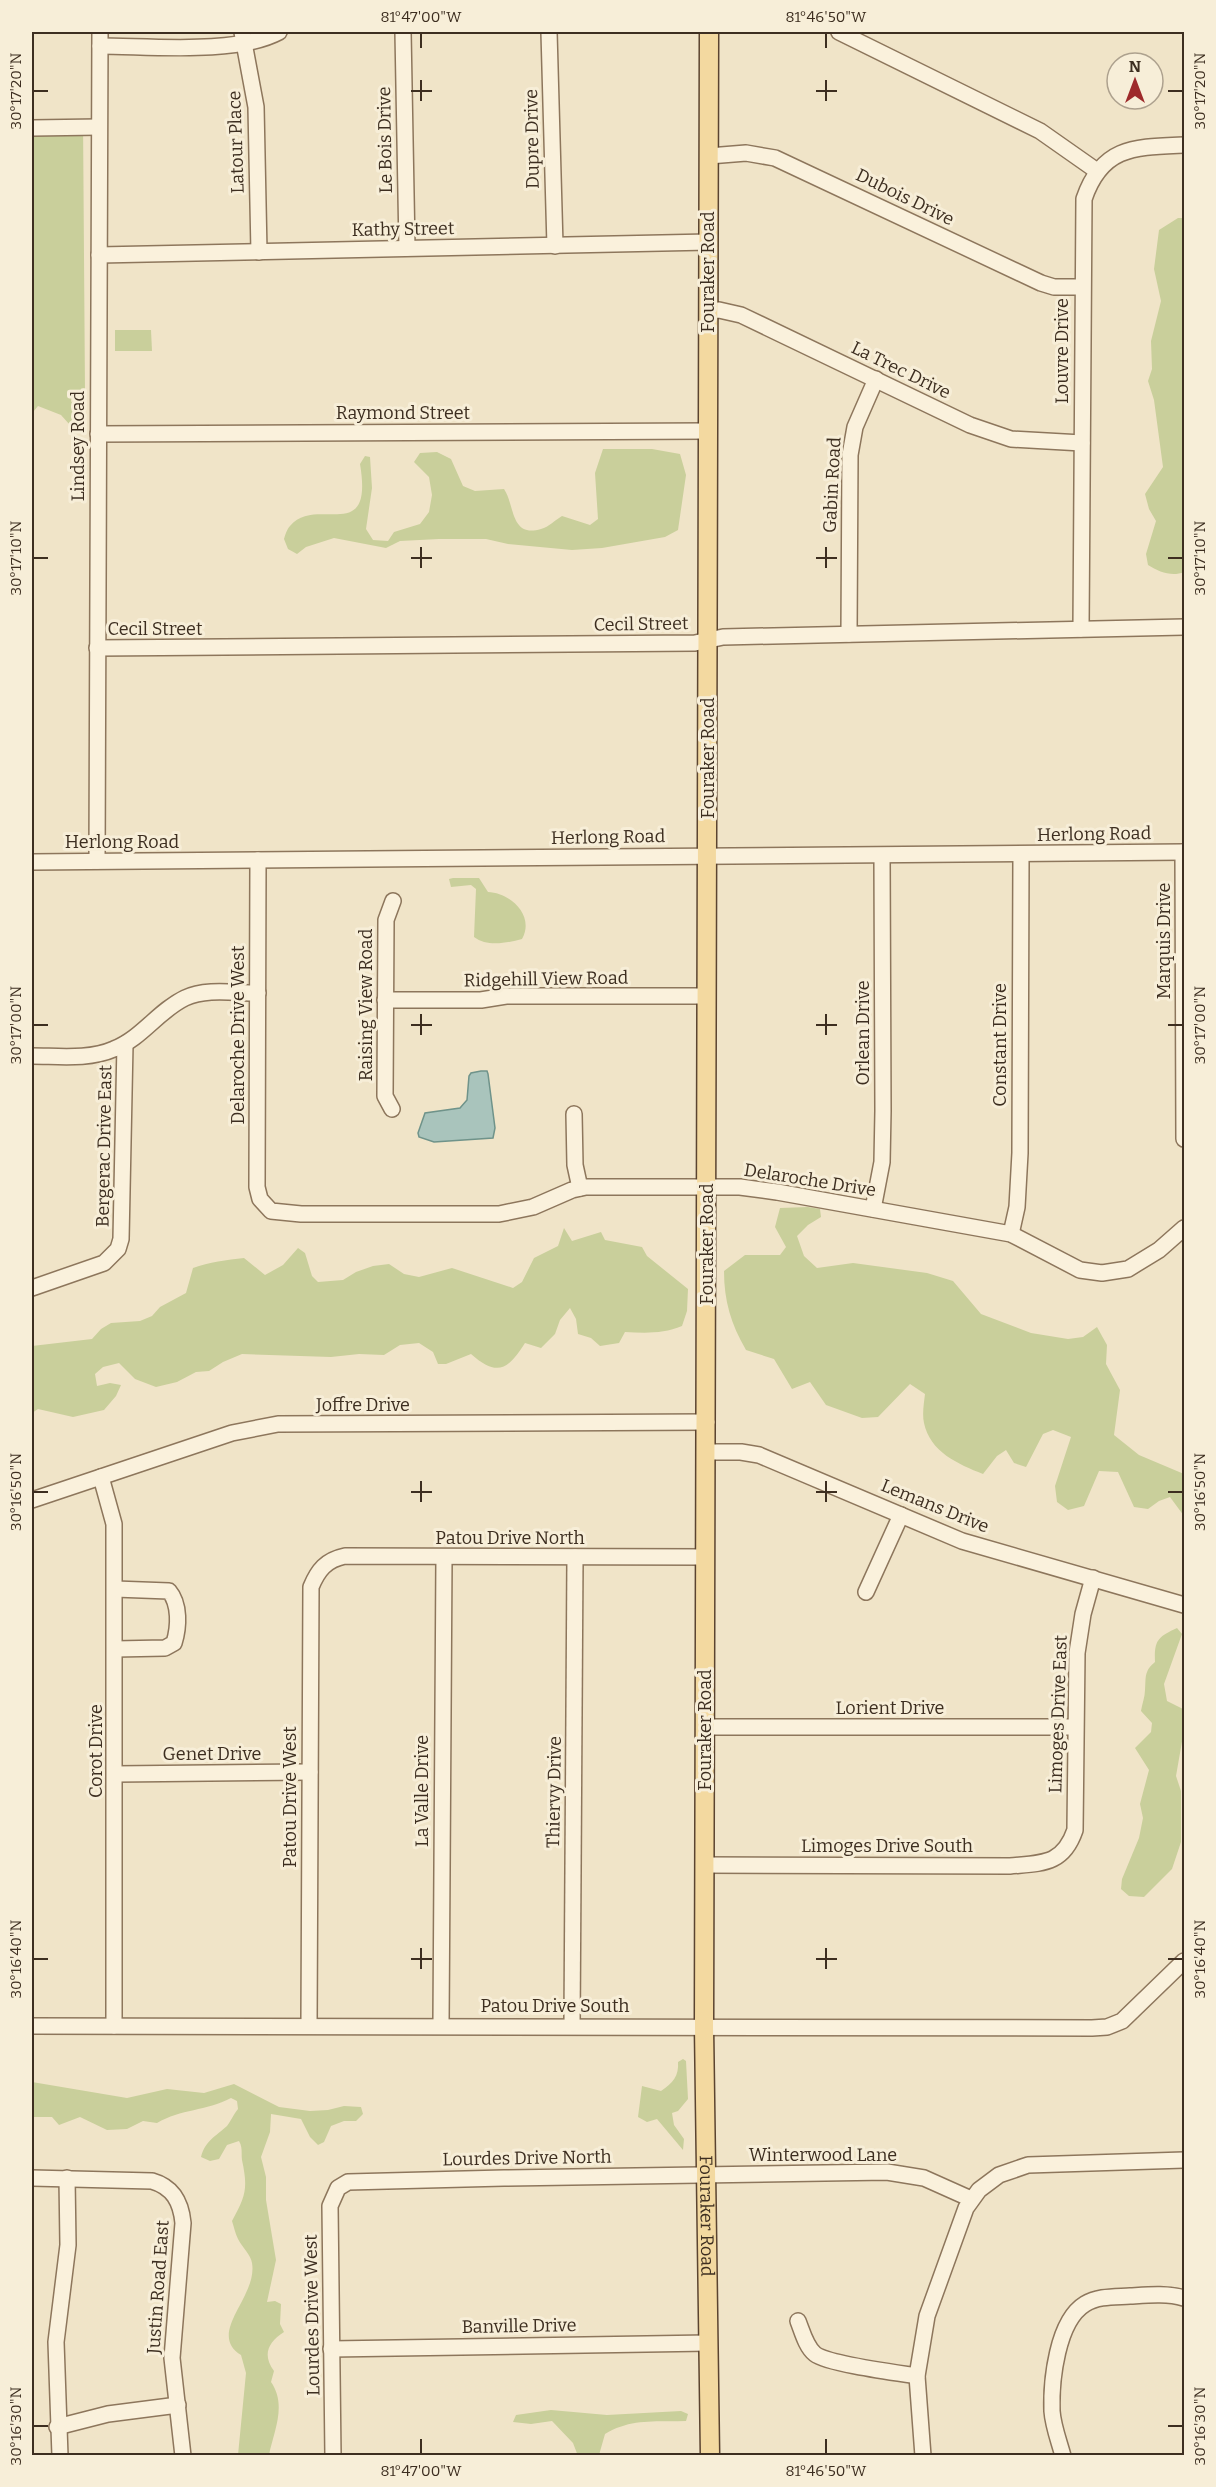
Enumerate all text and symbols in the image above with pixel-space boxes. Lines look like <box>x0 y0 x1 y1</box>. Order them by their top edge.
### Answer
text: 81°47'00"W <box>380 8 462 26</box>
text: 81°46'50"W <box>786 8 867 26</box>
north arrow <box>1105 51 1165 111</box>
text: 30°17'20"N <box>7 52 25 129</box>
text: 30°17'20"N <box>1191 52 1209 129</box>
text: N <box>1129 57 1141 76</box>
street label: Le Bois Drive <box>373 86 397 194</box>
street label: Dupre Drive <box>520 89 544 189</box>
street label: Latour Place <box>223 90 249 194</box>
street label: Dubois Drive <box>852 164 958 230</box>
street label: Fouraker Road <box>697 211 719 333</box>
street label: Kathy Street <box>351 217 455 241</box>
street label: Louvre Drive <box>1051 298 1073 404</box>
street label: La Trec Drive <box>848 336 954 404</box>
street label: Lindsey Road <box>67 390 89 501</box>
street label: Raymond Street <box>336 402 471 424</box>
street label: Gabin Road <box>819 436 846 534</box>
text: 30°17'10"N <box>7 520 25 595</box>
text: 30°17'10"N <box>1191 520 1209 595</box>
street label: Cecil Street <box>593 612 689 636</box>
street label: Cecil Street <box>108 618 203 640</box>
street label: Fouraker Road <box>697 697 719 819</box>
street label: Herlong Road <box>1037 822 1152 846</box>
street label: Herlong Road <box>551 825 666 849</box>
street label: Herlong Road <box>65 831 180 853</box>
street label: Marquis Drive <box>1153 883 1175 999</box>
street label: Raising View Road <box>355 928 377 1081</box>
street label: Delaroche Drive West <box>227 945 249 1124</box>
street label: Ridgehill View Road <box>463 967 629 991</box>
street label: Orlean Drive <box>852 981 874 1085</box>
street label: Constant Drive <box>989 983 1011 1107</box>
text: 30°17'00"N <box>7 986 25 1064</box>
text: 30°17'00"N <box>1191 986 1209 1064</box>
street label: Bergerac Drive East <box>92 1064 116 1227</box>
street label: Delaroche Drive <box>742 1159 878 1201</box>
street label: Fouraker Road <box>696 1183 718 1305</box>
street label: Joffre Drive <box>315 1394 410 1416</box>
text: 30°16'50"N <box>7 1453 25 1531</box>
text: 30°16'50"N <box>1191 1453 1209 1531</box>
street label: Lemans Drive <box>878 1474 992 1538</box>
street label: Patou Drive North <box>435 1527 585 1549</box>
street label: Limoges Drive East <box>1044 1634 1072 1793</box>
street label: Fouraker Road <box>694 1669 716 1791</box>
street label: Lorient Drive <box>836 1697 944 1719</box>
street label: Corot Drive <box>85 1704 107 1798</box>
street label: Patou Drive West <box>279 1726 301 1868</box>
street label: La Valle Drive <box>411 1735 433 1847</box>
street label: Thiervy Drive <box>542 1736 566 1848</box>
street label: Genet Drive <box>163 1743 261 1765</box>
street label: Limoges Drive South <box>801 1835 973 1857</box>
text: 30°16'40"N <box>7 1919 25 1998</box>
text: 30°16'40"N <box>1191 1919 1209 1998</box>
street label: Patou Drive South <box>480 1995 630 2017</box>
street label: Winterwood Lane <box>749 2144 897 2166</box>
street label: Lourdes Drive North <box>442 2146 612 2170</box>
street label: Fouraker Road <box>695 2155 718 2277</box>
street label: Justin Road East <box>142 2219 174 2356</box>
street label: Lourdes Drive West <box>300 2234 324 2396</box>
street label: Banville Drive <box>461 2314 577 2338</box>
text: 30°16'30"N <box>7 2387 25 2465</box>
text: 30°16'30"N <box>1191 2387 1209 2465</box>
text: 81°47'00"W <box>380 2462 462 2480</box>
text: 81°46'50"W <box>786 2462 867 2480</box>

